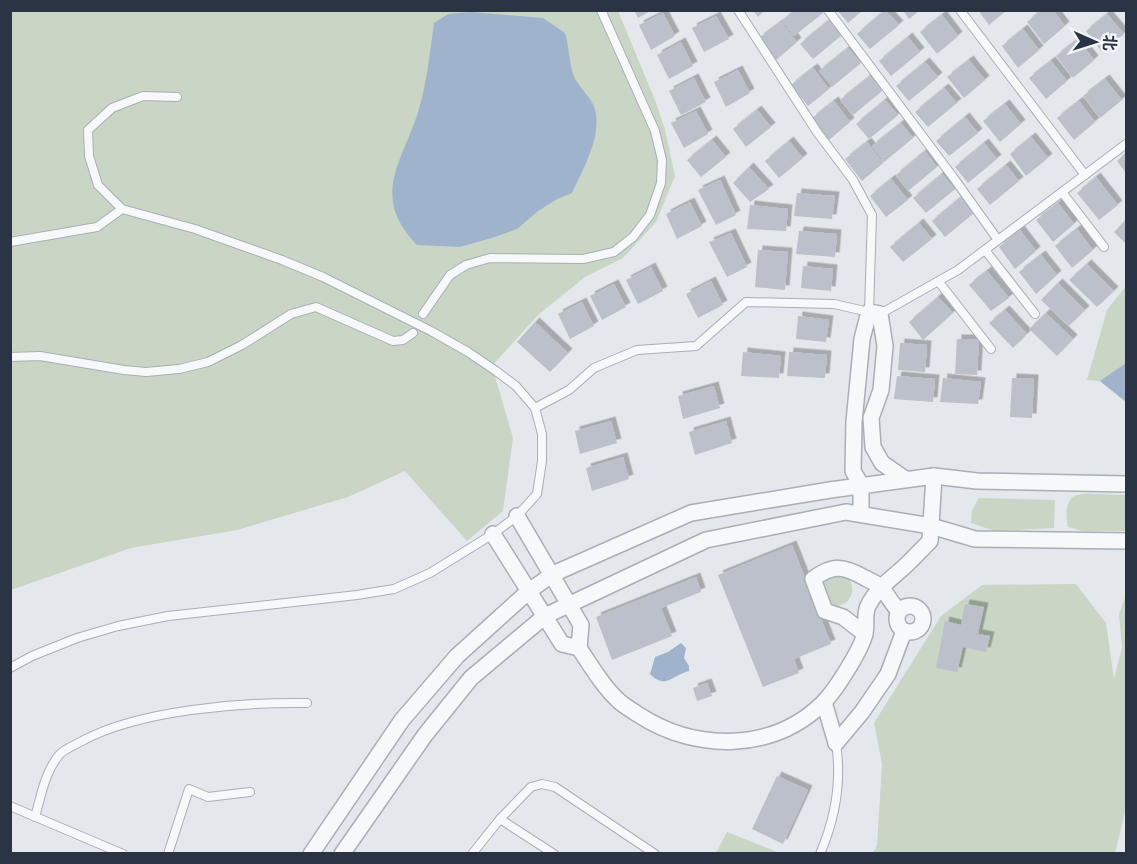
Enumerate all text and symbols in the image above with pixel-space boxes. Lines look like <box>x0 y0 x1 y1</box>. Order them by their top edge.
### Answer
north arrow <box>1065 12 1125 72</box>
text: 北 <box>1100 34 1120 51</box>

